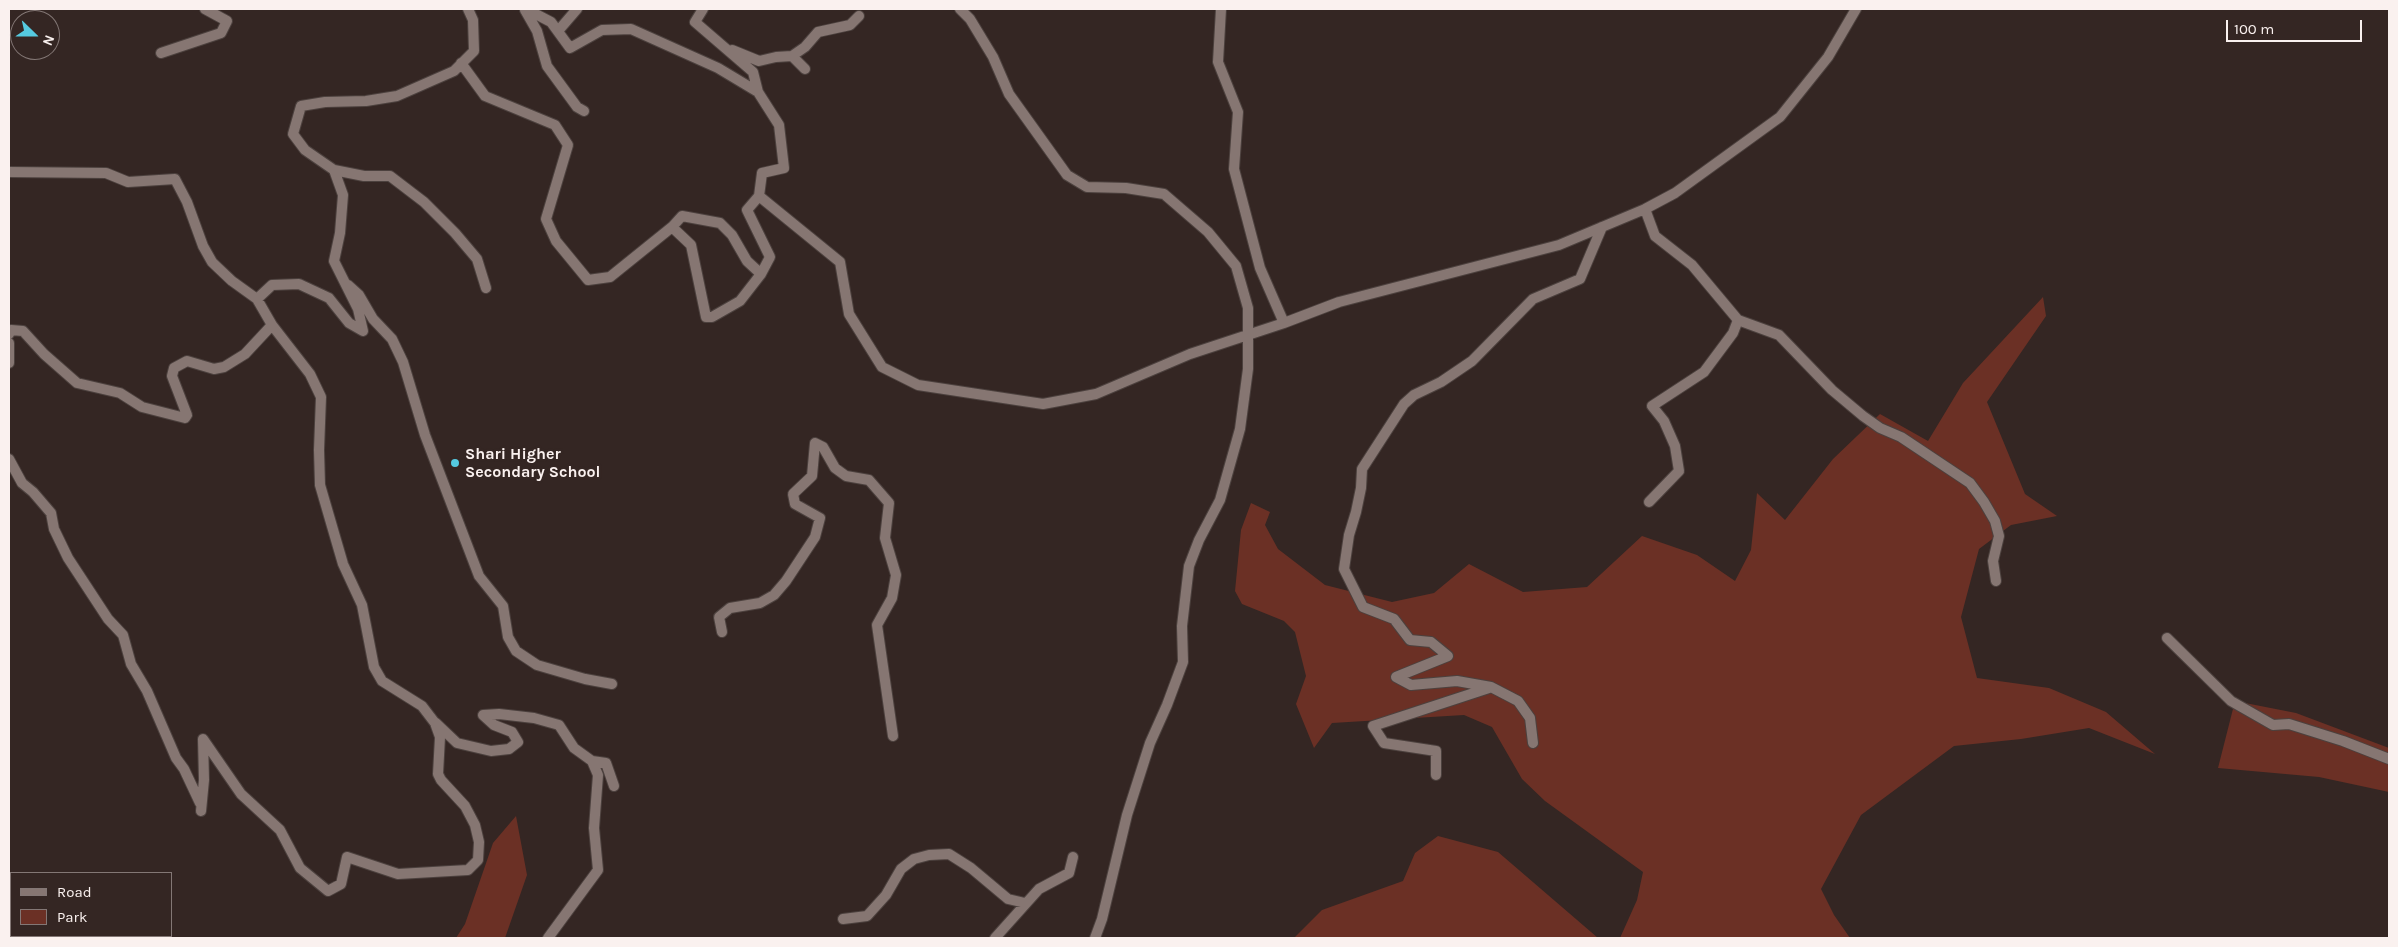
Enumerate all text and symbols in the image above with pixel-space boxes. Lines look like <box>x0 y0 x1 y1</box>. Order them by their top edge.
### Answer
north arrow <box>10 10 60 60</box>
scale bar <box>2228 10 2364 42</box>
text: 100 m <box>2234 20 2274 38</box>
text: N <box>39 33 58 48</box>
place label: Shari Higher Secondary School <box>465 444 600 482</box>
marker: Shari Higher Secondary School <box>449 457 461 469</box>
legend <box>10 872 172 937</box>
text: Road <box>57 883 92 901</box>
text: Park <box>57 908 87 926</box>

